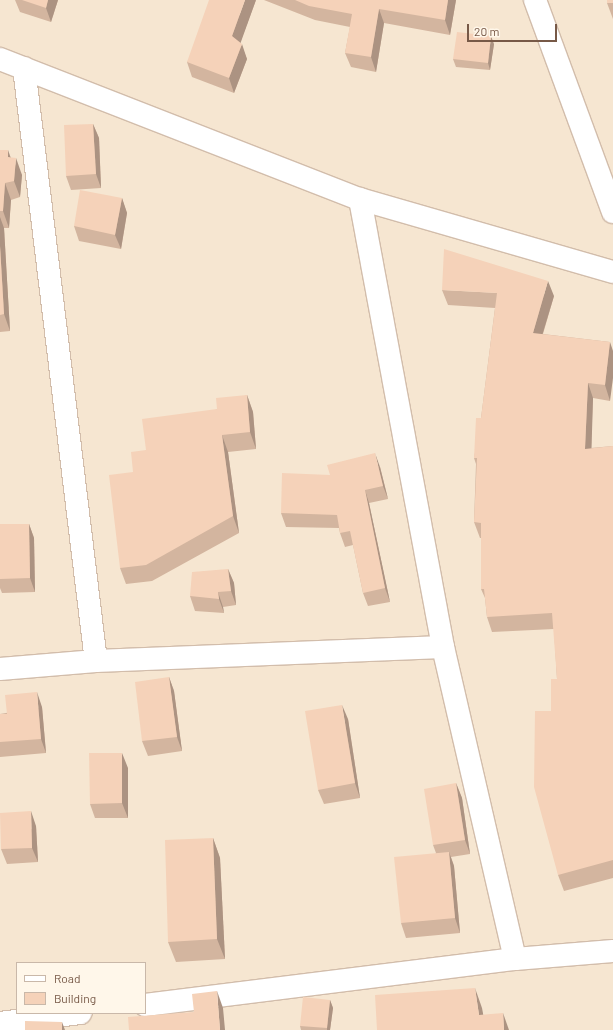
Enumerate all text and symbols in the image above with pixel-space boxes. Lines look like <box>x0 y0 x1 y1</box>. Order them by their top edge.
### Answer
scale bar <box>469 16 559 42</box>
text: 20 m <box>474 24 500 38</box>
legend <box>16 962 146 1014</box>
text: Road <box>54 971 81 985</box>
text: Building <box>54 991 96 1005</box>

